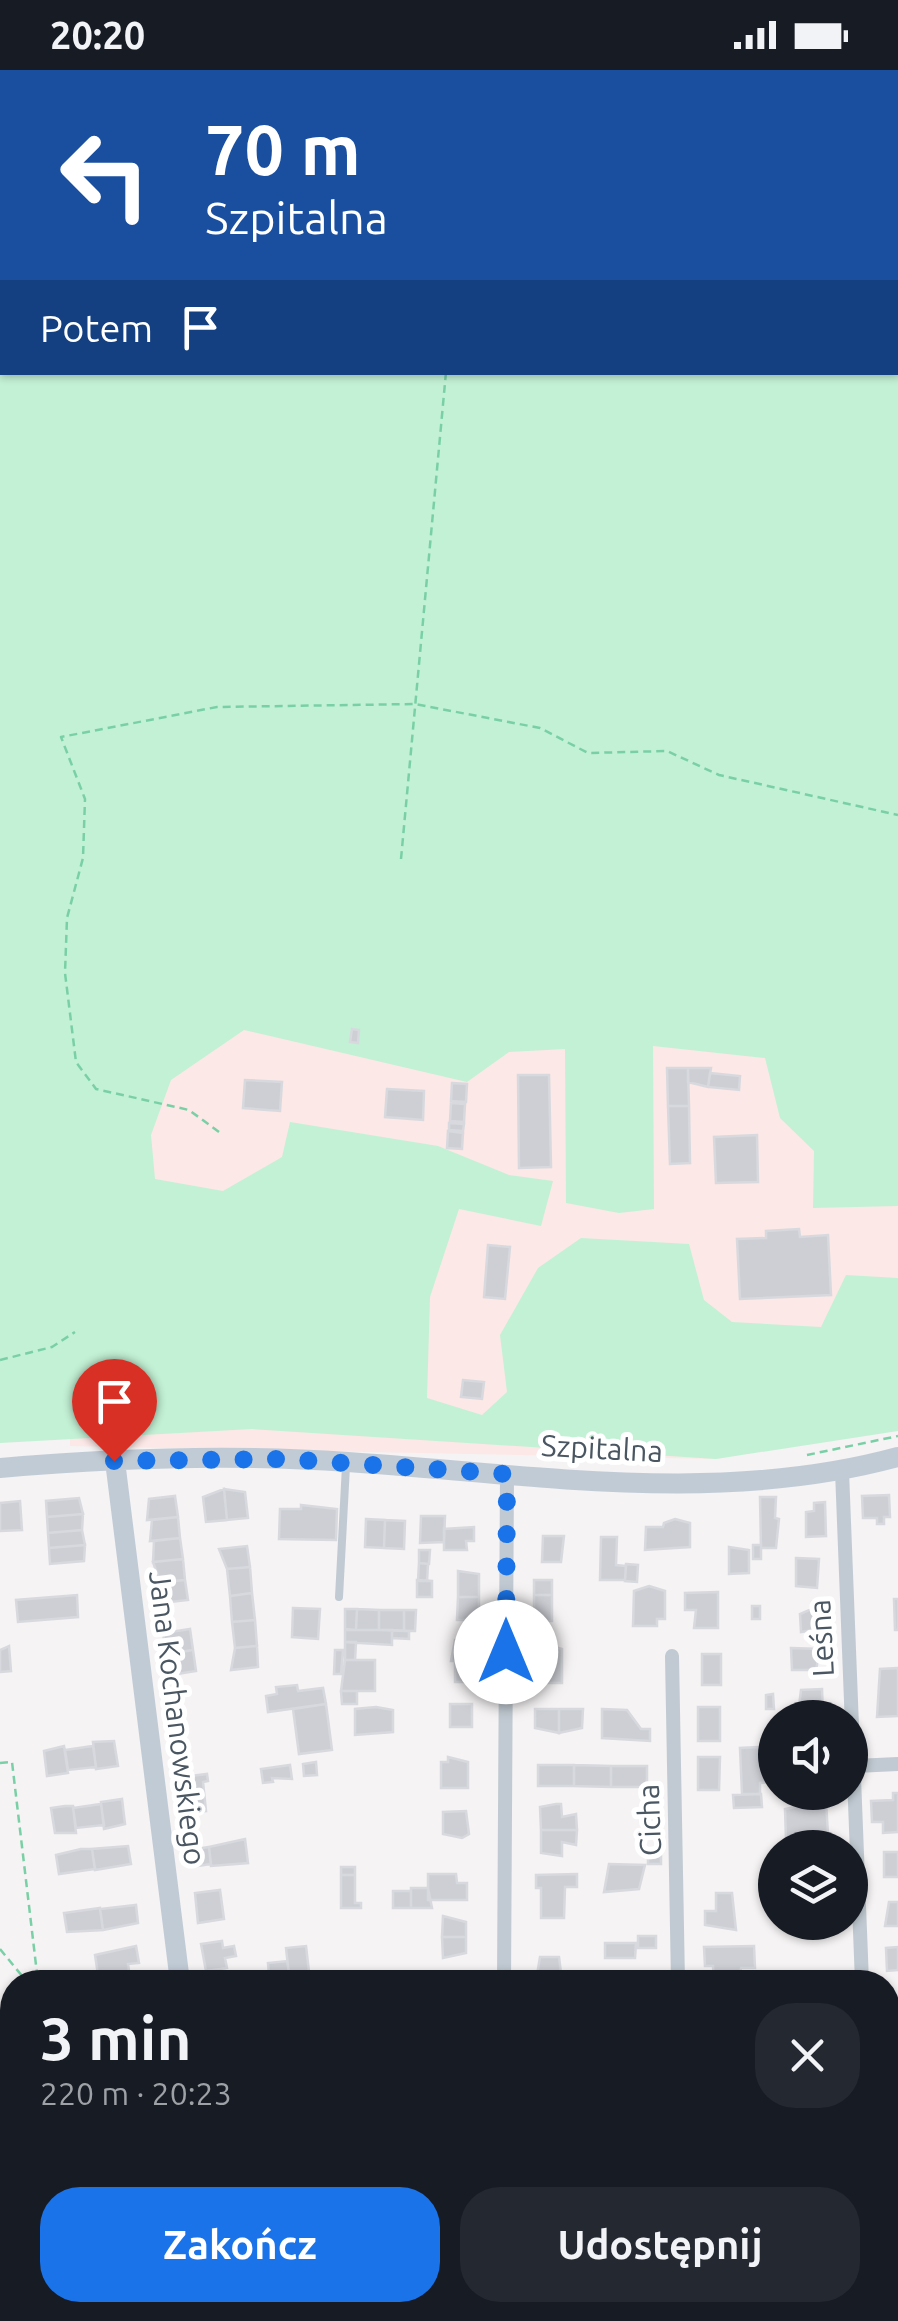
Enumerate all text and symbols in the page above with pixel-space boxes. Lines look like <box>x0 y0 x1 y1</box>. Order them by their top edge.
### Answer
text: 20:20 <box>50 14 145 56</box>
icon: left <box>40 110 170 240</box>
text: 70 m <box>205 110 361 188</box>
text: Szpitalna <box>205 192 388 243</box>
icon: arrive <box>173 300 228 355</box>
text: Potem <box>40 307 153 349</box>
pin <box>72 1359 157 1462</box>
icon: arrive <box>87 1374 142 1429</box>
street label: Szpitalna <box>540 1428 664 1468</box>
street label: Jana Kochanowskiego <box>143 1569 213 1867</box>
street label: Leśna <box>802 1599 840 1678</box>
position arrow <box>454 1600 558 1704</box>
map controls <box>758 1700 868 1940</box>
button: sound <box>758 1700 868 1810</box>
street label: Cicha <box>631 1783 667 1857</box>
button: layers <box>758 1830 868 1940</box>
button: close <box>755 2003 860 2108</box>
text: 3 min <box>40 2004 192 2071</box>
text: 220 m · 20:23 <box>40 2075 232 2111</box>
button: Zakończ <box>40 2187 440 2302</box>
button: Udostępnij <box>460 2187 860 2302</box>

